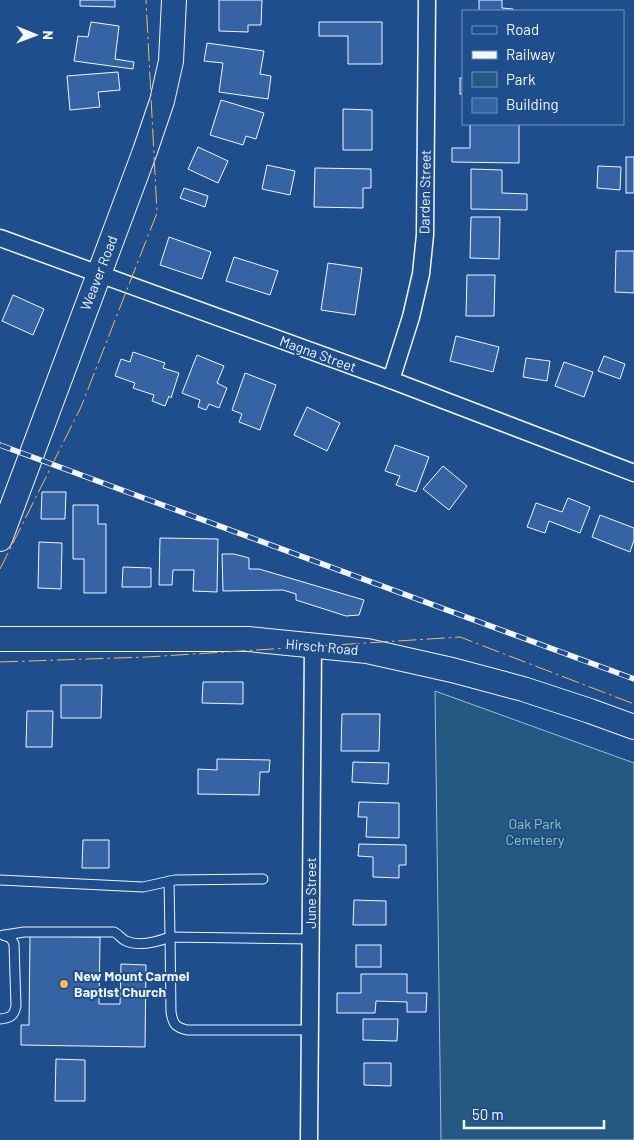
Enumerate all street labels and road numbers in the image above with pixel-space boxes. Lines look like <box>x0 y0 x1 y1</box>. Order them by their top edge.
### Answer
street label: Darden Street <box>415 150 434 234</box>
street label: Weaver Road <box>76 233 121 313</box>
street label: Magna Street <box>277 332 359 375</box>
street label: Hirsch Road <box>285 635 359 658</box>
street label: June Street <box>302 857 319 929</box>

